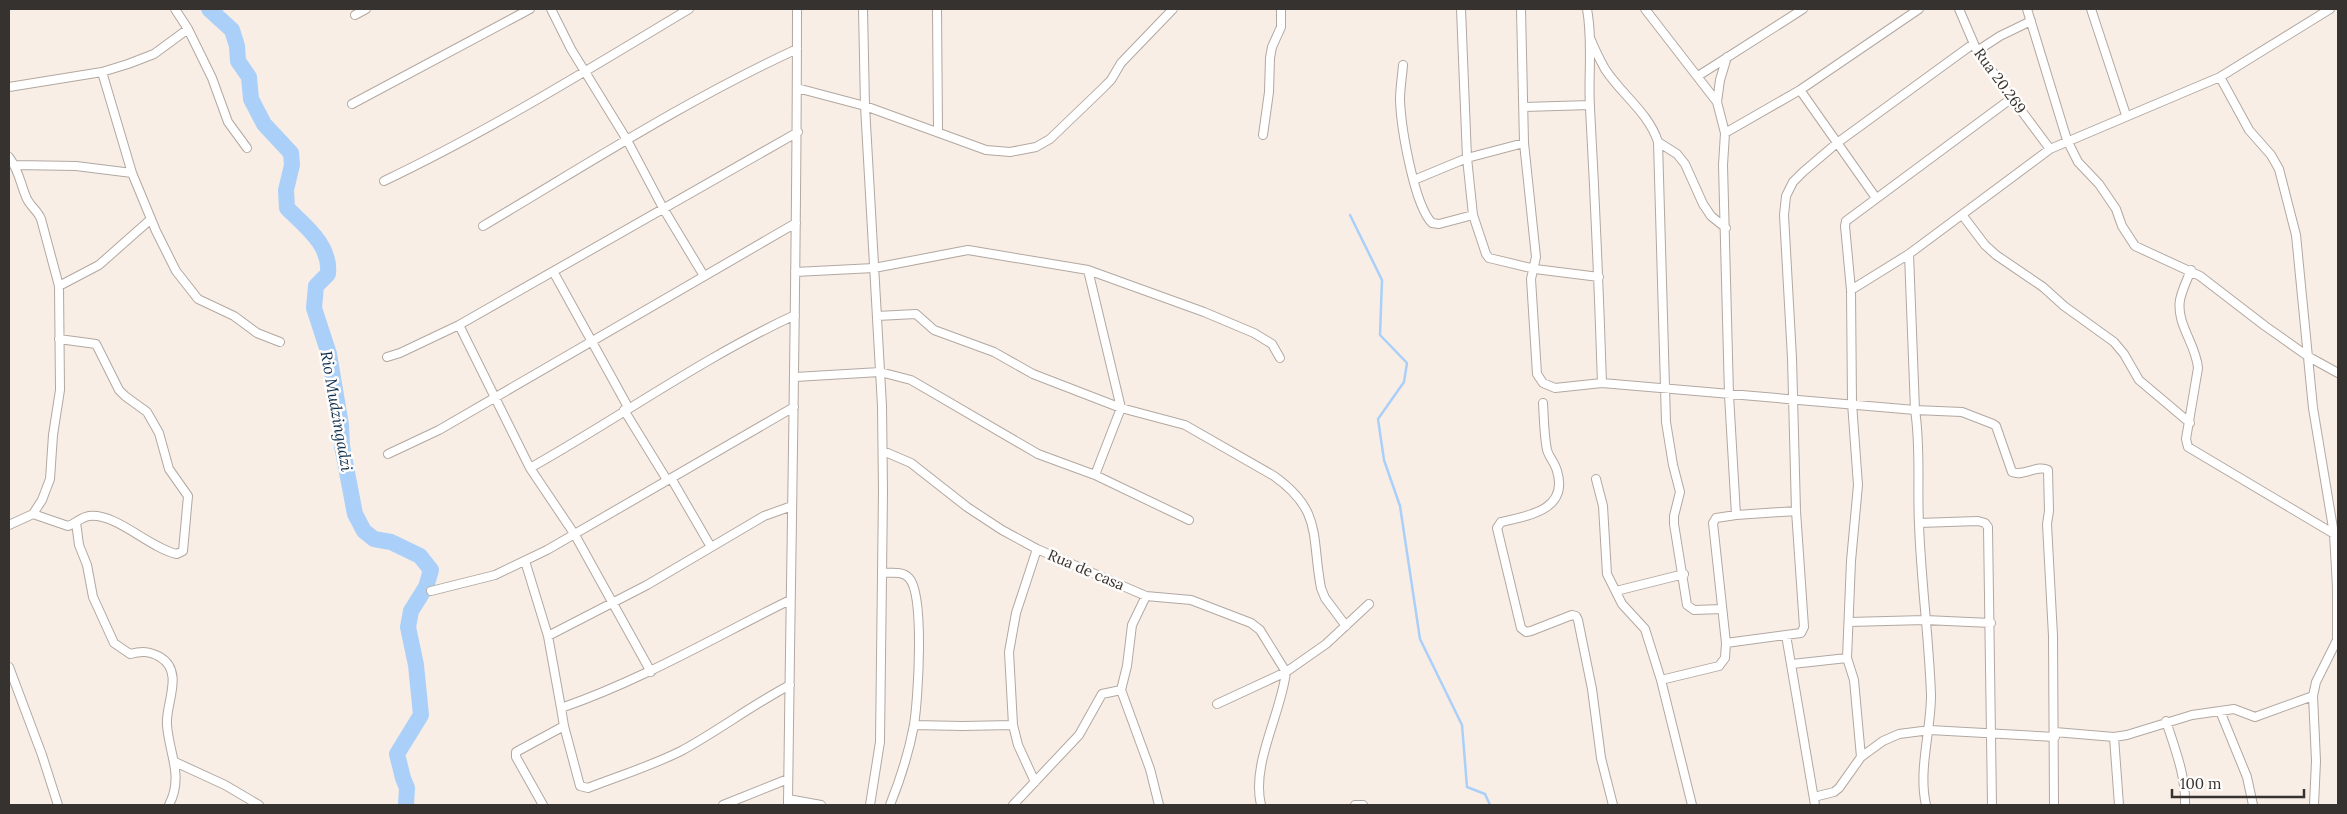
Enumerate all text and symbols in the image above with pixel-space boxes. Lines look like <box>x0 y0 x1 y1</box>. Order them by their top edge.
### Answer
street label: Rua 20.269 <box>1970 44 2031 117</box>
water label: Rio Mudzingadzi <box>317 349 357 473</box>
street label: Rua de casa <box>1045 545 1128 594</box>
scale bar <box>2172 766 2304 798</box>
text: 100 m <box>2180 774 2221 793</box>

